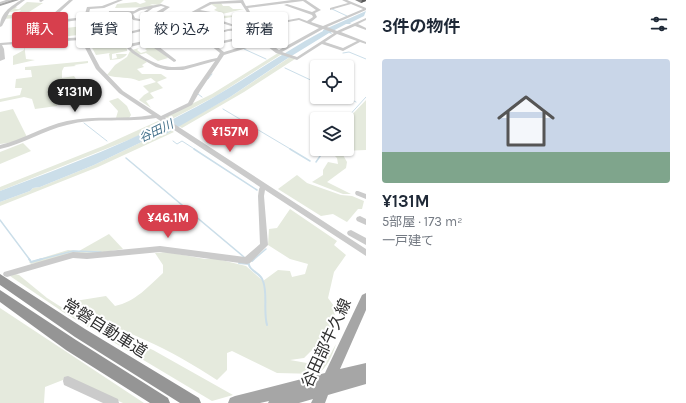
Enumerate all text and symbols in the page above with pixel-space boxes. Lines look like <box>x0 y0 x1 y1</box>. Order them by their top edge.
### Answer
chip: 購入 <box>12 12 68 48</box>
chip: 賃貸 <box>76 12 132 48</box>
chip: 絞り込み <box>140 12 224 48</box>
chip: 新着 <box>232 12 288 48</box>
icon: filters <box>648 13 670 35</box>
text: 3件の物件 <box>382 16 461 36</box>
map controls <box>310 60 354 156</box>
button: locate <box>310 60 354 104</box>
pin: ¥131M <box>47 79 103 113</box>
text: ¥131M <box>57 84 93 99</box>
icon: home <box>490 85 562 157</box>
button: layers <box>310 112 354 156</box>
water label: 谷田川 <box>137 116 177 145</box>
pin: ¥157M <box>202 119 258 153</box>
text: ¥157M <box>211 124 249 139</box>
text: ¥131M <box>382 191 430 211</box>
pin: ¥46.1M <box>135 205 201 239</box>
text: ¥46.1M <box>147 210 189 225</box>
text: 5部屋 · 173 m² <box>382 214 462 229</box>
text: 一戸建て <box>382 233 434 248</box>
street label: 常磐自動車道 <box>59 295 151 361</box>
street label: 谷田部牛久線 <box>297 295 355 391</box>

